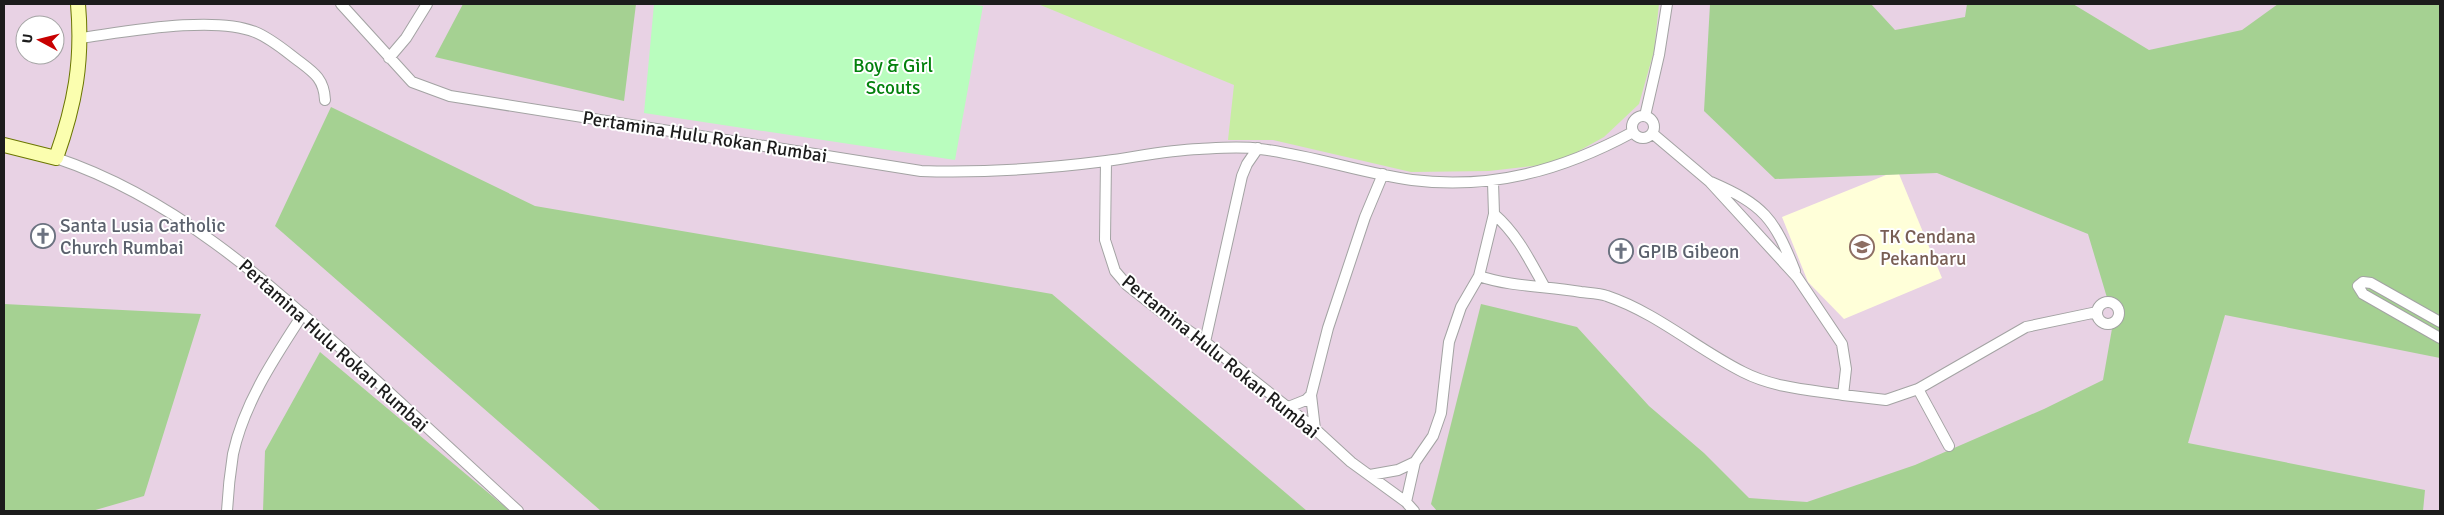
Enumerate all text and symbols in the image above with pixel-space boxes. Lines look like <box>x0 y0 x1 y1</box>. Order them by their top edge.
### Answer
north arrow <box>15 15 65 65</box>
text: U <box>19 33 37 44</box>
park label: Boy & Girl Scouts <box>853 54 933 100</box>
street label: Pertamina Hulu Rokan Rumbai <box>581 106 829 168</box>
place label: Santa Lusia Catholic Church Rumbai <box>60 214 225 260</box>
church icon: Santa Lusia Catholic Church Rumbai <box>30 223 56 249</box>
place label: TK Cendana Pekanbaru <box>1880 225 1976 271</box>
school or university icon: TK Cendana Pekanbaru <box>1849 234 1875 260</box>
church icon: GPIB Gibeon <box>1608 238 1634 264</box>
place label: GPIB Gibeon <box>1638 240 1739 264</box>
street label: Pertamina Hulu Rokan Rumbai <box>233 254 433 437</box>
street label: Pertamina Hulu Rokan Rumbai <box>1117 270 1324 444</box>

